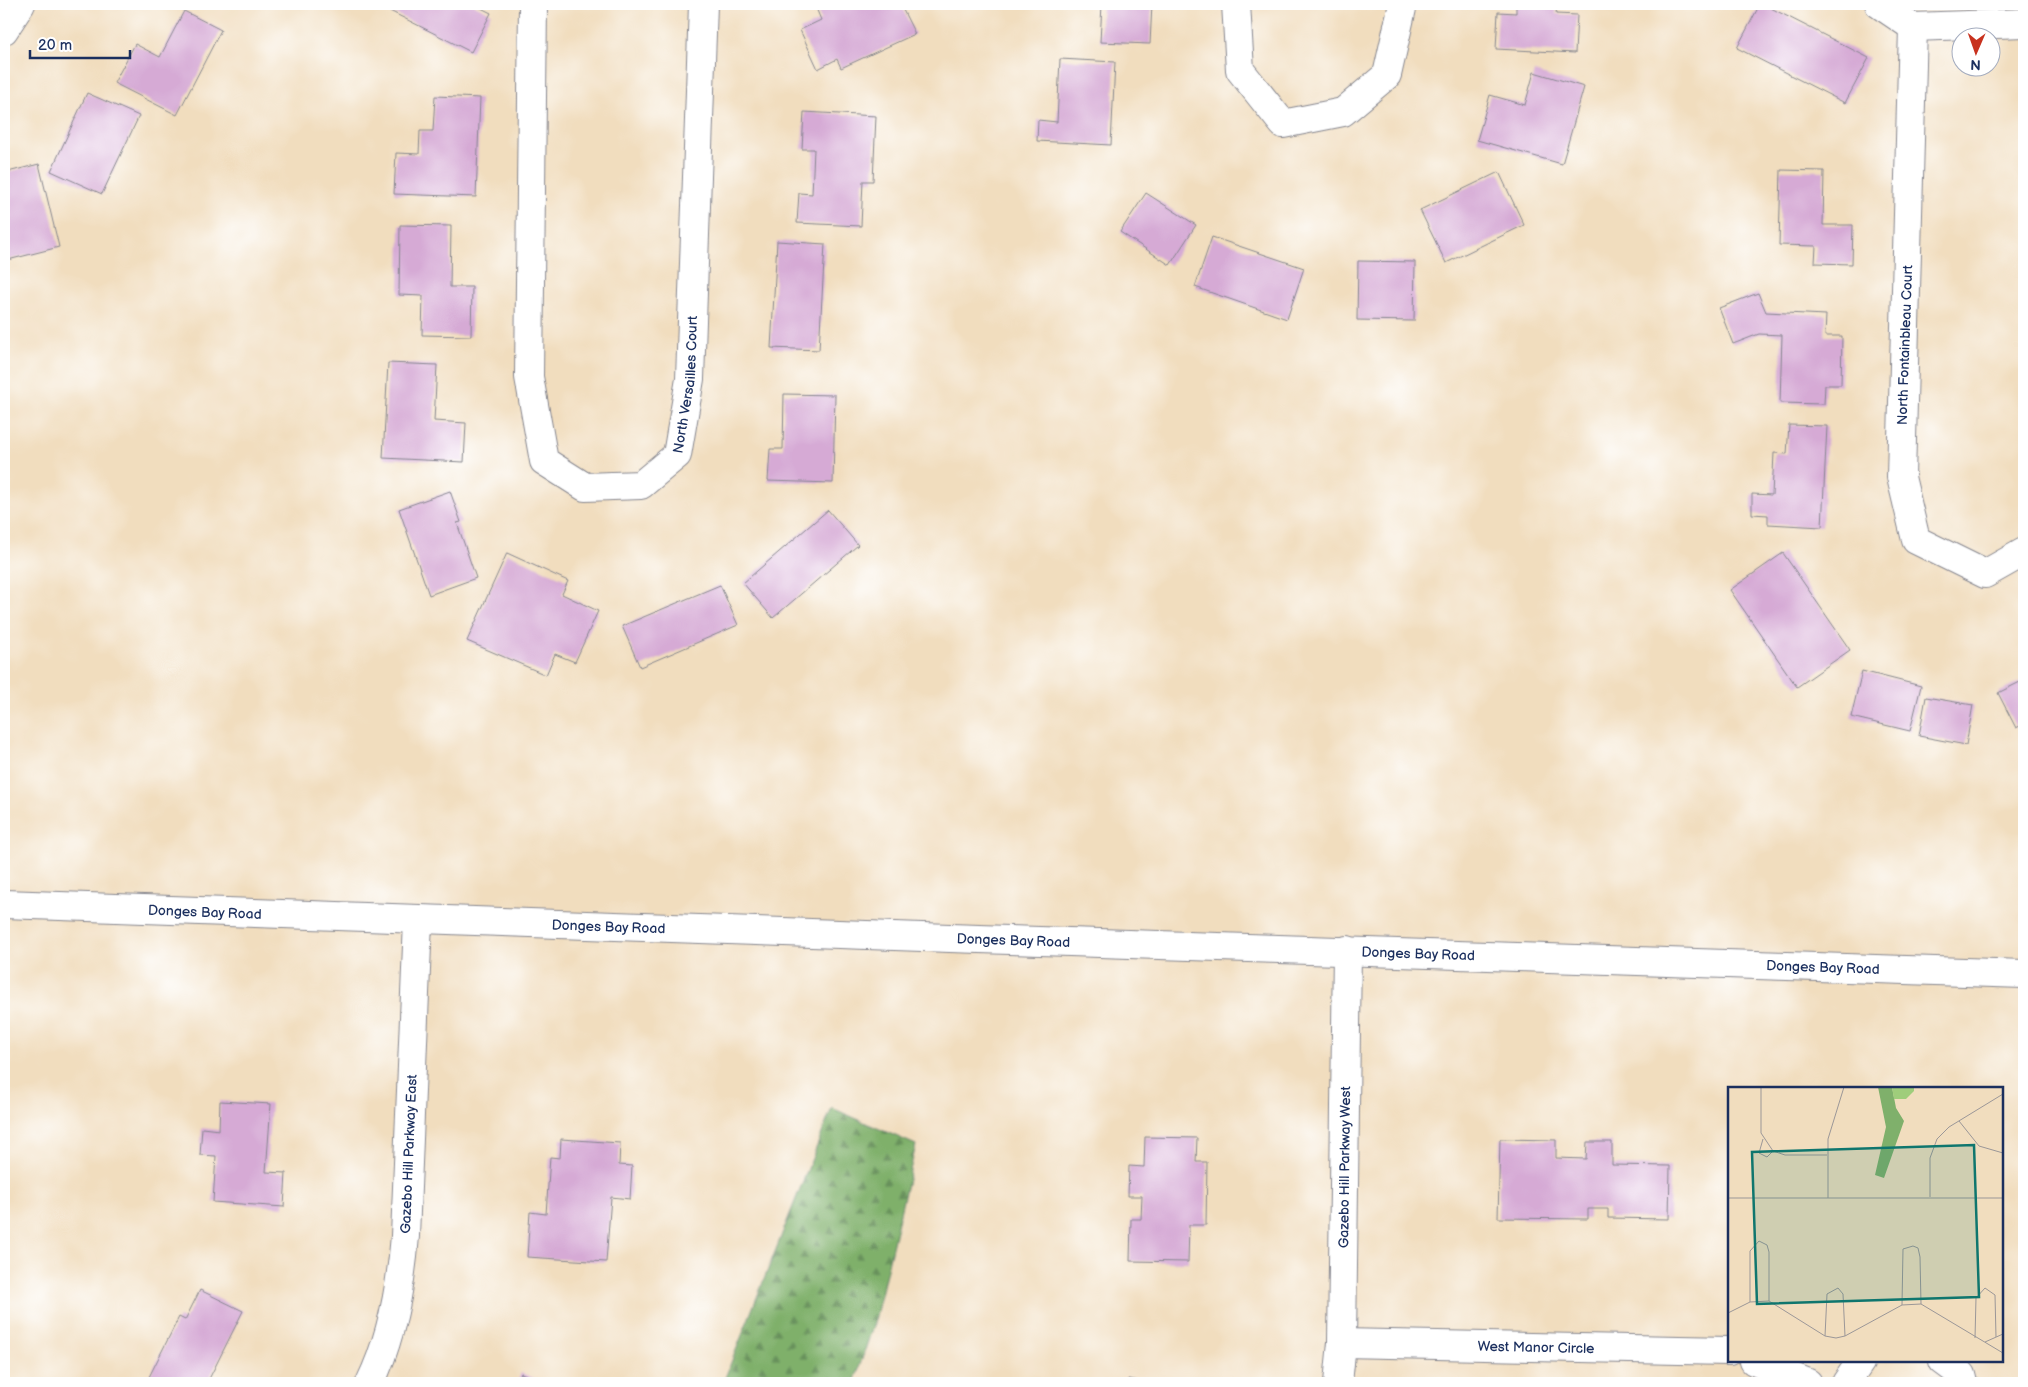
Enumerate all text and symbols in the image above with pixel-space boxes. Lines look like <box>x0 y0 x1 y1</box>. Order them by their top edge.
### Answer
scale bar <box>30 28 130 60</box>
north arrow <box>1950 28 2000 78</box>
text: 20 m <box>38 36 72 55</box>
text: N <box>1970 56 1981 73</box>
street label: North Fontainbleau Court <box>1894 264 1916 425</box>
street label: North Versailles Court <box>669 315 701 455</box>
street label: Donges Bay Road <box>148 901 262 922</box>
street label: Donges Bay Road <box>551 916 666 937</box>
street label: Donges Bay Road <box>956 930 1070 950</box>
street label: Donges Bay Road <box>1361 943 1475 964</box>
street label: Donges Bay Road <box>1766 957 1880 977</box>
street label: Gazebo Hill Parkway East <box>397 1073 420 1234</box>
street label: Gazebo Hill Parkway West <box>1335 1085 1354 1248</box>
inset map <box>1728 1087 2003 1362</box>
street label: West Manor Circle <box>1477 1337 1595 1357</box>

